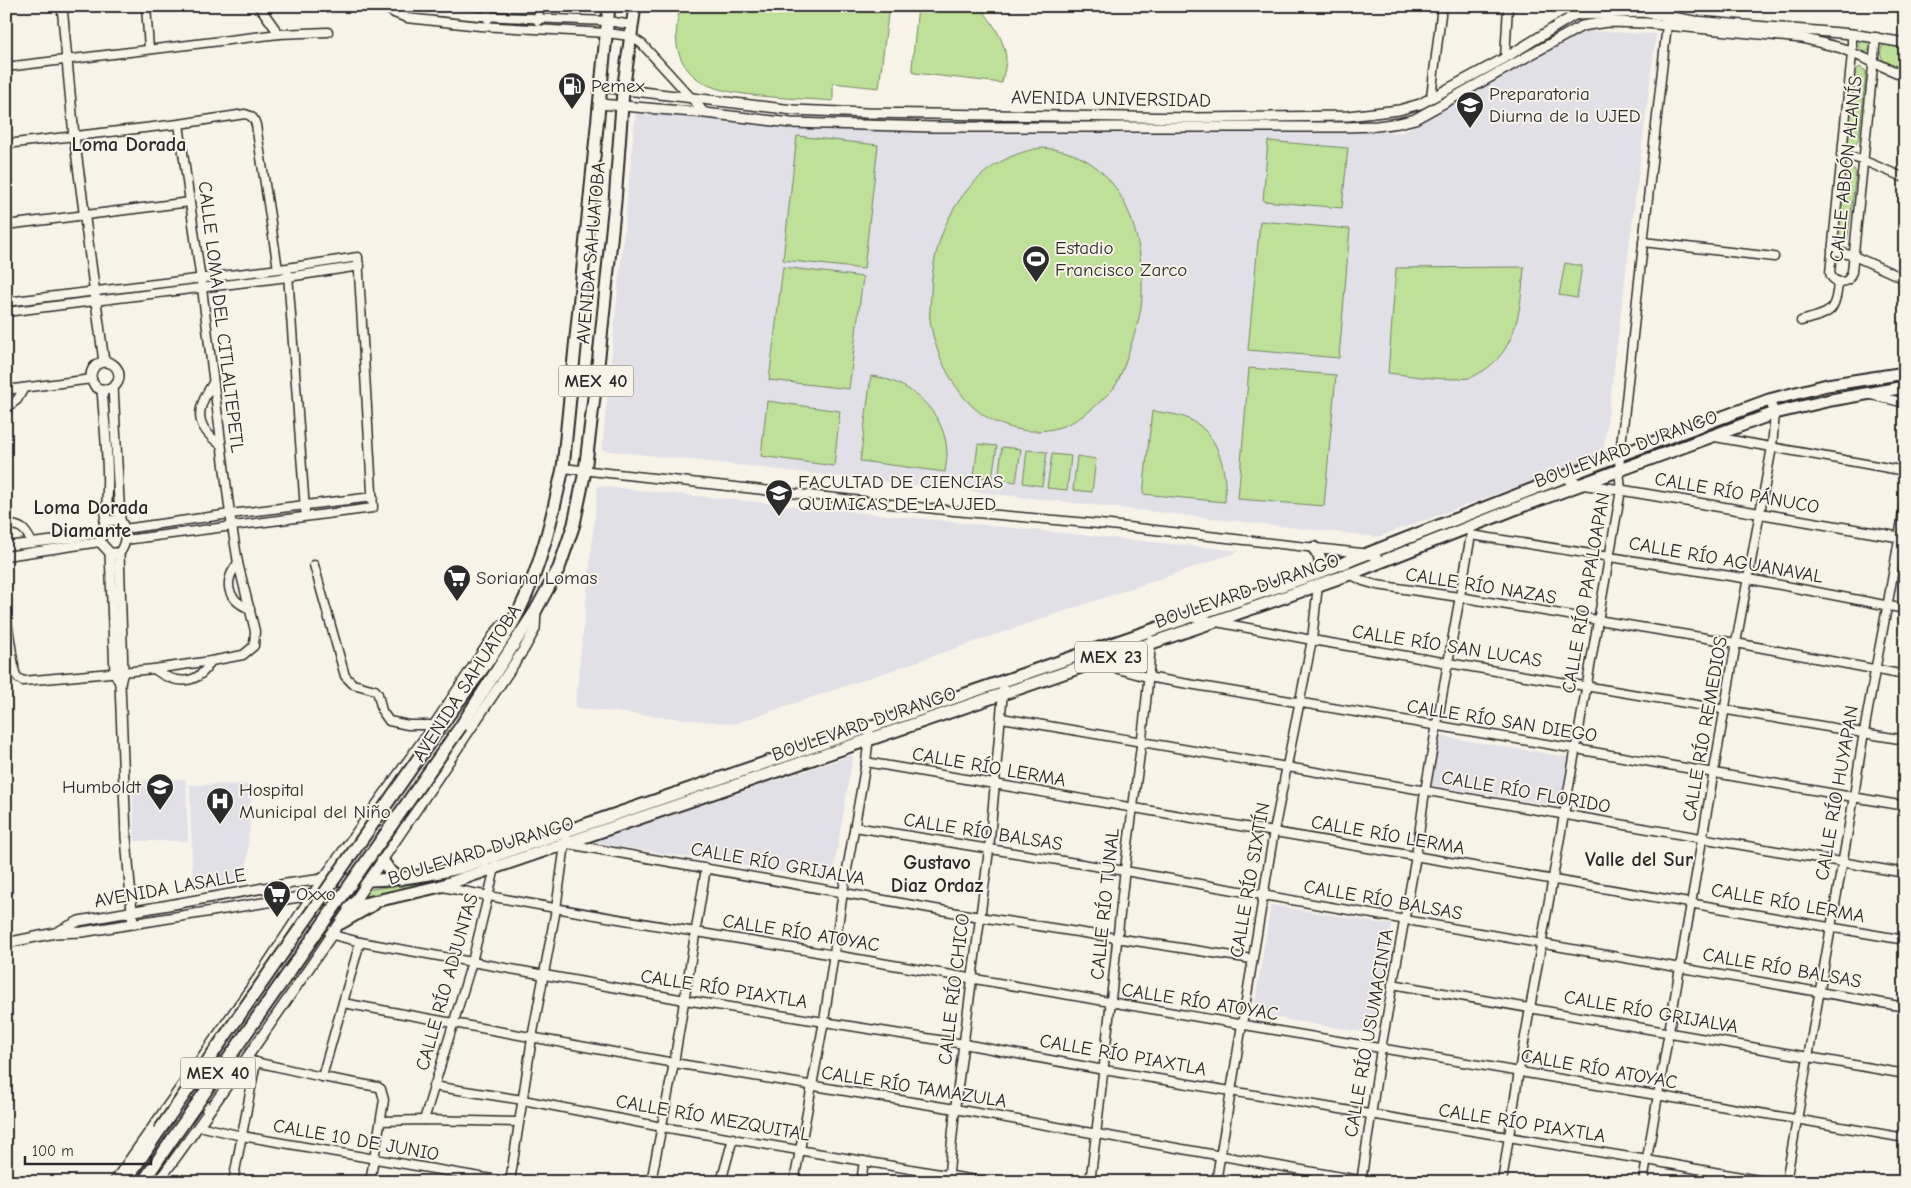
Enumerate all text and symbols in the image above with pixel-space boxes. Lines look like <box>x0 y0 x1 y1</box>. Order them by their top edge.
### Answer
fuel station icon: Pemex <box>557 71 587 110</box>
place label: Pemex <box>591 75 646 97</box>
street label: CALLE ABDÓN ALANÍS <box>1825 75 1867 263</box>
place label: Preparatoria Diurna de la UJED <box>1489 83 1641 127</box>
street label: AVENIDA UNIVERSIDAD <box>1011 86 1211 112</box>
school or university icon: Preparatoria Diurna de la UJED <box>1455 90 1485 129</box>
district label: Loma Dorada <box>72 133 186 156</box>
street label: AVENIDA SAHUATOBA <box>572 161 610 345</box>
street label: CALLE LOMA DEL CITLALTEPETL <box>193 180 249 455</box>
place label: Estadio Francisco Zarco <box>1055 237 1187 281</box>
sports icon: Estadio Francisco Zarco <box>1021 244 1051 283</box>
road number: MEX 40 <box>558 366 634 396</box>
street label: BOULEVARD DURANGO <box>1531 406 1721 492</box>
street label: CALLE RÍO PÁNUCO <box>1653 468 1821 518</box>
place label: FACULTAD DE CIENCIAS QUIMICAS DE LA UJED <box>798 471 1003 515</box>
school or university icon: FACULTAD DE CIENCIAS QUIMICAS DE LA UJED <box>764 478 794 517</box>
street label: CALLE RÍO PAPALOAPAN <box>1557 491 1615 695</box>
district label: Loma Dorada Diamante <box>34 496 148 542</box>
street label: CALLE RÍO AGUANAVAL <box>1627 532 1825 588</box>
street label: BOULEVARD DURANGO <box>1152 549 1342 633</box>
supermarket icon: Soriana Lomas <box>442 563 472 602</box>
street label: CALLE RÍO NAZAS <box>1404 563 1558 609</box>
place label: Soriana Lomas <box>476 567 598 589</box>
street label: AVENIDA SAHUATOBA <box>408 600 526 766</box>
street label: CALLE RÍO SAN LUCAS <box>1351 620 1543 672</box>
street label: CALLE RÍO REMEDIOS <box>1678 635 1732 823</box>
road number: MEX 23 <box>1075 642 1147 672</box>
street label: BOULEVARD DURANGO <box>769 682 959 766</box>
street label: CALLE RÍO SAN DIEGO <box>1405 695 1599 747</box>
street label: CALLE RÍO HUYAPAN <box>1811 704 1863 882</box>
street label: CALLE RÍO LERMA <box>910 743 1068 791</box>
street label: CALLE RÍO FLORIDO <box>1440 766 1612 818</box>
school or university icon: Humboldt <box>145 772 175 811</box>
place label: Humboldt <box>62 776 142 798</box>
place label: Hospital Municipal del Niño <box>239 779 391 823</box>
hospital icon: Hospital Municipal del Niño <box>205 786 235 825</box>
street label: CALLE RÍO SIXTÍN <box>1226 801 1274 959</box>
street label: CALLE RÍO BALSAS <box>902 809 1064 855</box>
street label: CALLE RÍO LERMA <box>1309 811 1467 859</box>
street label: BOULEVARD DURANGO <box>385 812 577 890</box>
street label: CALLE RÍO TUNAL <box>1086 827 1124 981</box>
street label: CALLE RÍO GRIJALVA <box>689 838 867 890</box>
district label: Valle del Sur <box>1585 848 1693 871</box>
district label: Gustavo Diaz Ordaz <box>891 851 984 897</box>
street label: AVENIDA LASALLE <box>92 864 248 912</box>
street label: CALLE RÍO BALSAS <box>1302 875 1464 925</box>
supermarket icon: Oxxo <box>262 879 292 918</box>
street label: CALLE RÍO LERMA <box>1709 879 1867 927</box>
place label: Oxxo <box>296 883 336 905</box>
street label: CALLE RÍO ADJUNTAS <box>411 891 483 1073</box>
street label: CALLE RÍO ATOYAC <box>721 910 881 956</box>
street label: CALLE RÍO CHICO <box>934 912 974 1066</box>
street label: CALLE RÍO USUMACINTA <box>1340 927 1398 1139</box>
street label: CALLE RÍO BALSAS <box>1701 943 1863 993</box>
street label: CALLE RÍO PIAXTLA <box>639 965 809 1013</box>
street label: CALLE RÍO ATOYAC <box>1120 979 1280 1025</box>
street label: CALLE RÍO GRIJALVA <box>1562 986 1740 1038</box>
street label: CALLE RÍO PIAXTLA <box>1038 1030 1208 1080</box>
street label: CALLE RÍO ATOYAC <box>1519 1044 1679 1094</box>
road number: MEX 40 <box>180 1058 256 1088</box>
street label: CALLE RÍO TAMAZULA <box>820 1061 1008 1113</box>
street label: CALLE RÍO MEZQUITAL <box>614 1090 812 1146</box>
street label: CALLE RÍO PIAXTLA <box>1437 1099 1607 1147</box>
street label: CALLE 10 DE JUNIO <box>271 1115 441 1165</box>
scale bar <box>25 1133 151 1165</box>
text: 100 m <box>32 1142 74 1160</box>

